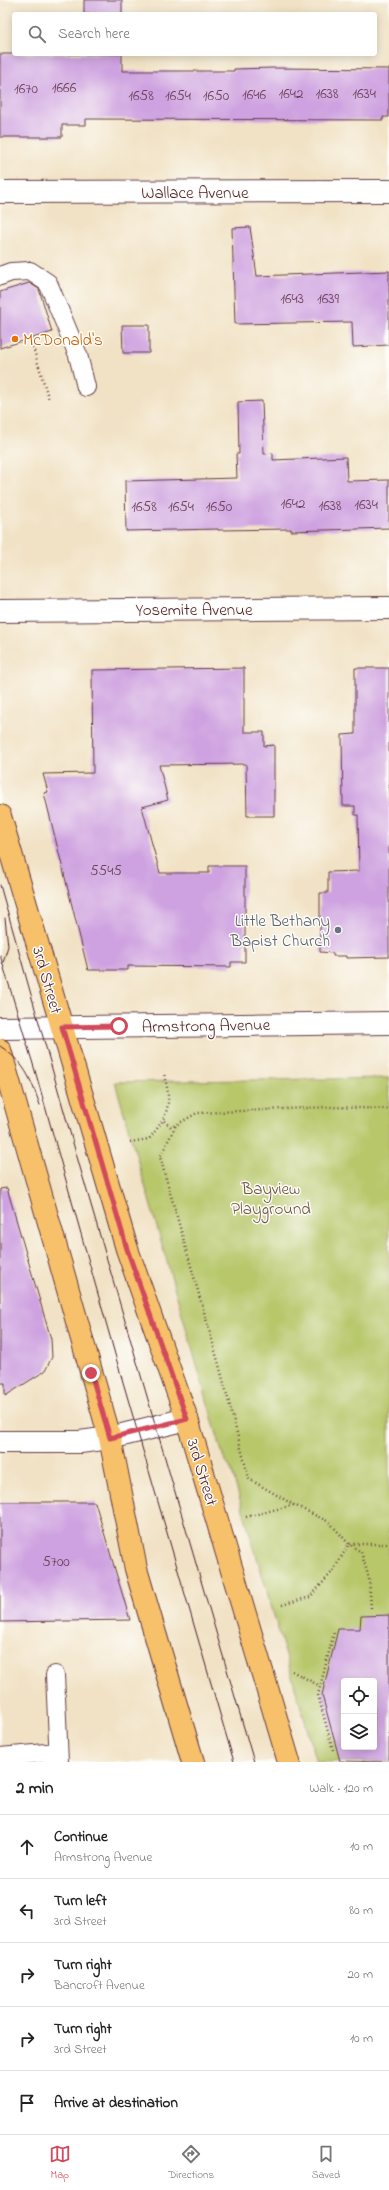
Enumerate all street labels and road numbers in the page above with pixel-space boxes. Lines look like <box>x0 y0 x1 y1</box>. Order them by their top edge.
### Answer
street label: Wallace Avenue <box>141 181 249 206</box>
street label: Yosemite Avenue <box>135 598 253 623</box>
street label: 3rd Street <box>25 944 68 1017</box>
street label: Armstrong Avenue <box>142 1013 271 1042</box>
street label: 3rd Street <box>180 1436 224 1509</box>

